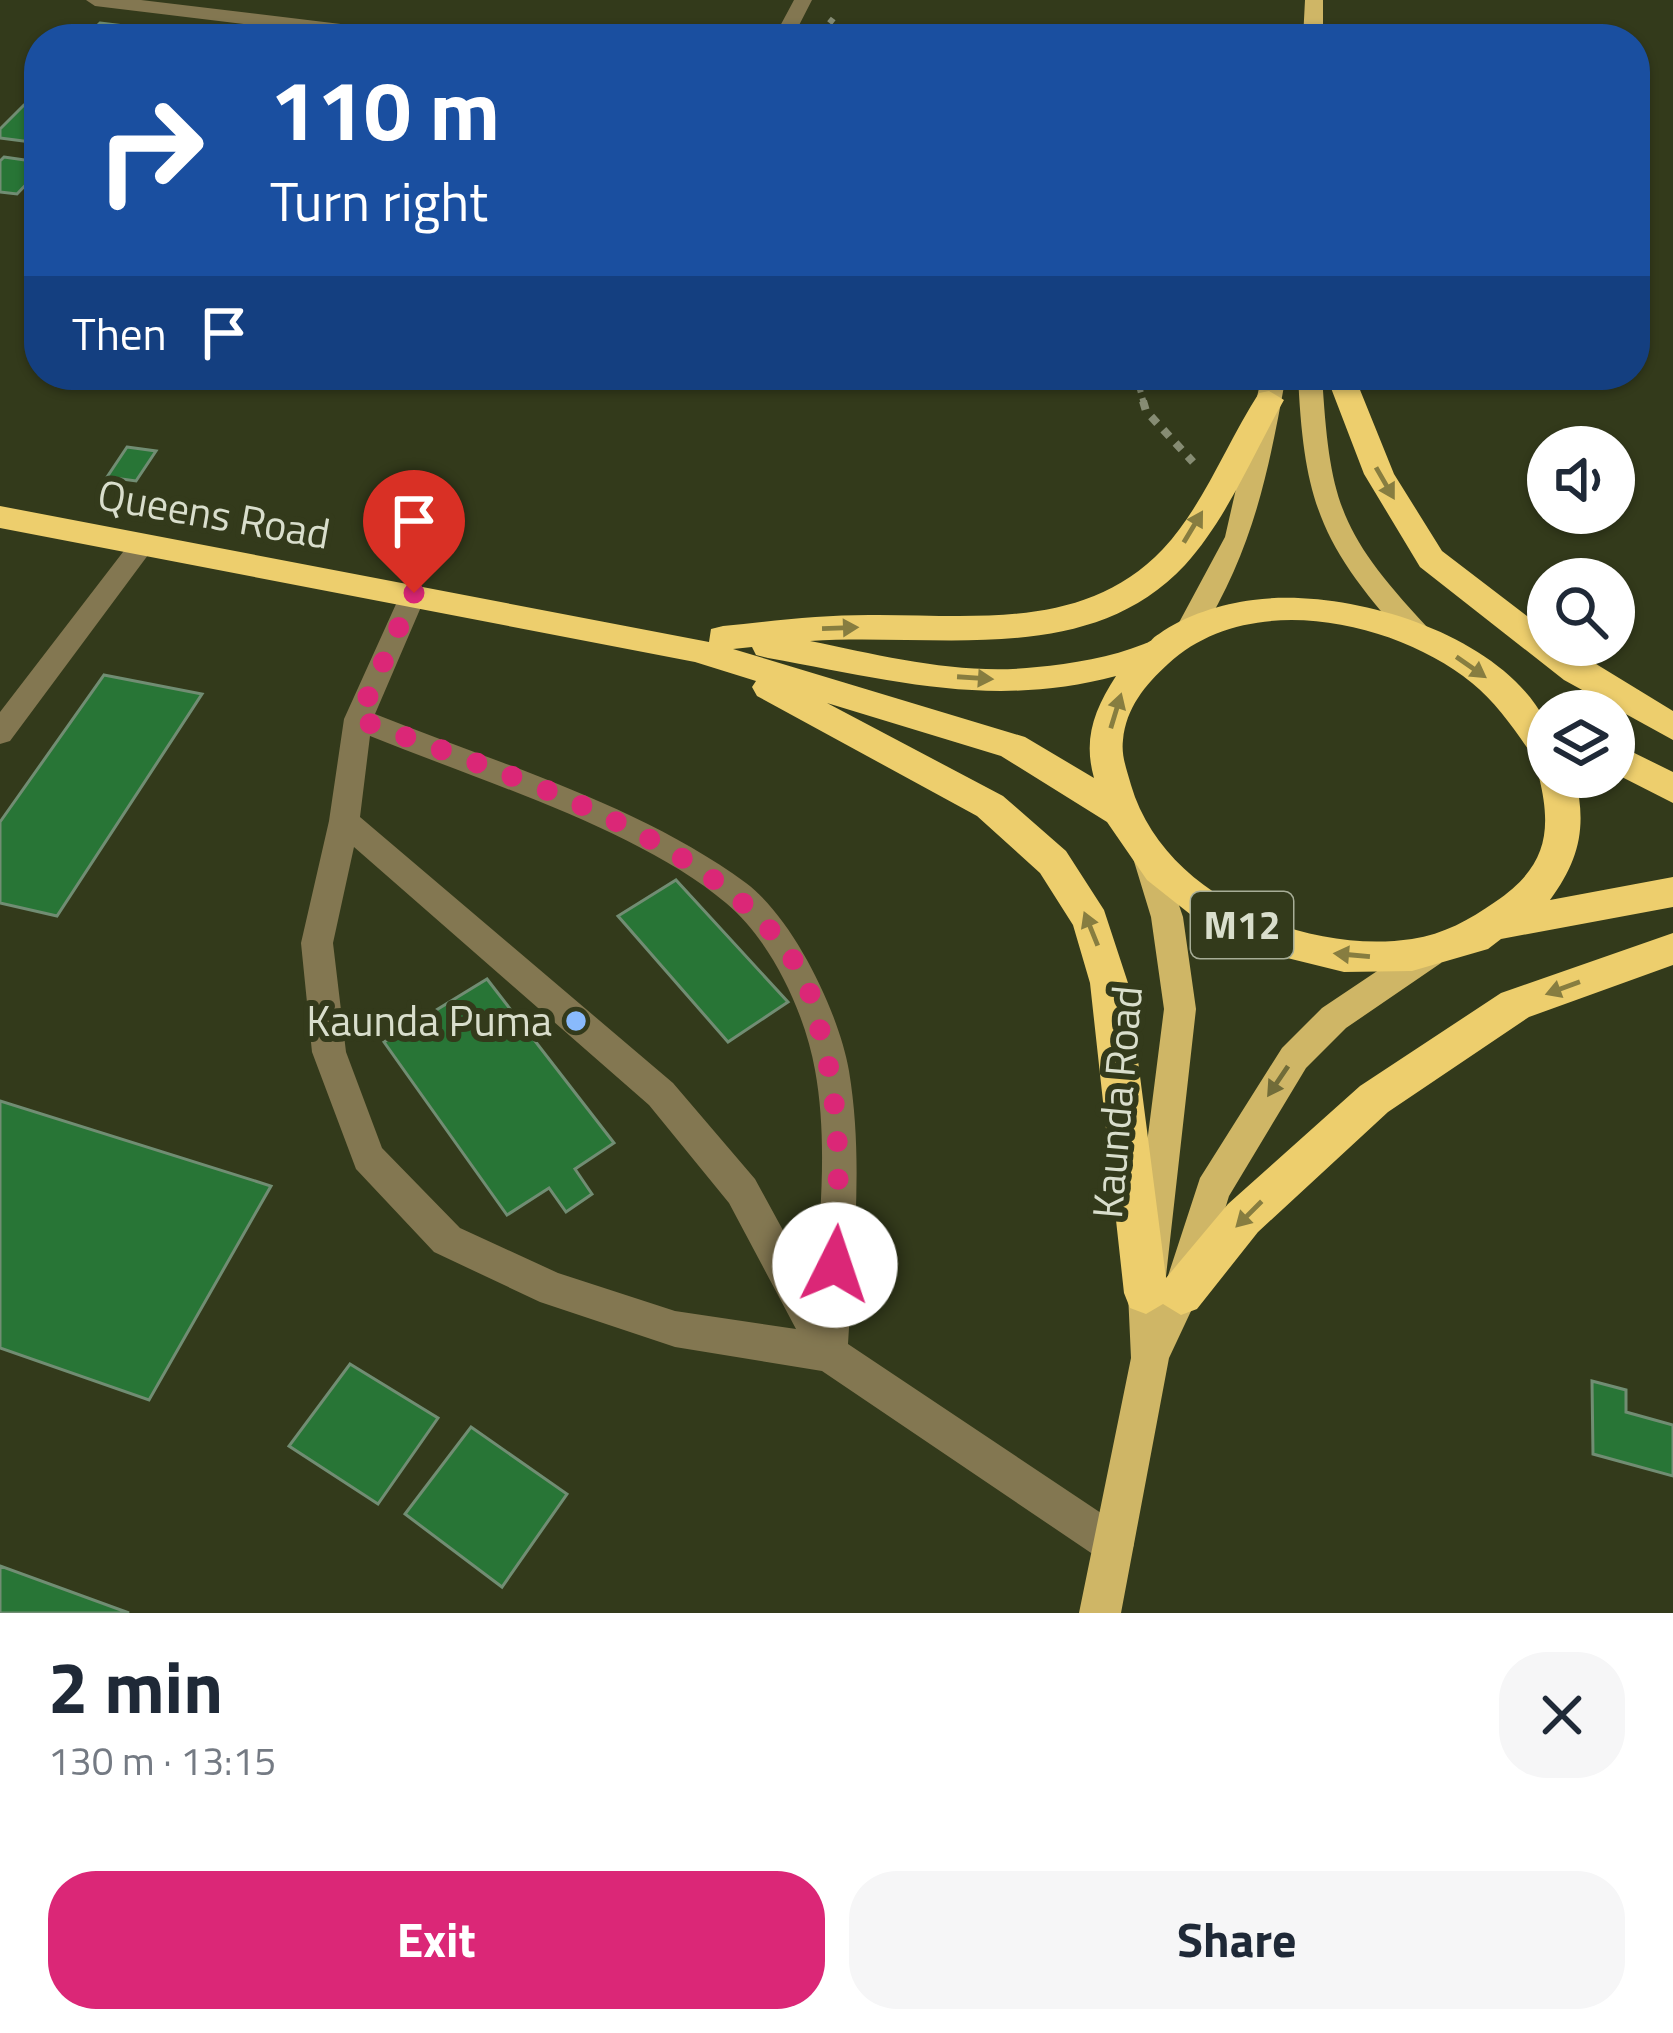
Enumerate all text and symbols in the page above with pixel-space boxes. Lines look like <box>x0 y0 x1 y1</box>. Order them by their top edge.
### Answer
text: 110 m <box>270 45 500 173</box>
icon: right <box>72 72 228 228</box>
text: Turn right <box>270 160 488 242</box>
text: Then <box>72 299 167 367</box>
icon: arrive <box>191 300 257 366</box>
map controls <box>1527 426 1635 798</box>
button: sound <box>1527 426 1635 534</box>
street label: Queens Road <box>93 461 335 565</box>
one-way arrow <box>1373 466 1394 499</box>
pin <box>363 470 465 593</box>
icon: arrive <box>381 488 447 554</box>
one-way arrow <box>1181 510 1202 544</box>
button: search <box>1527 558 1635 666</box>
one-way arrow <box>822 618 860 637</box>
one-way arrow <box>1455 654 1487 677</box>
one-way arrow <box>957 669 994 688</box>
button: layers <box>1527 690 1635 798</box>
one-way arrow <box>1107 693 1126 729</box>
road number: M12 <box>1191 892 1293 958</box>
one-way arrow <box>1081 911 1100 947</box>
one-way arrow <box>1332 945 1370 964</box>
one-way arrow <box>1545 980 1581 998</box>
street label: Kaunda Road <box>1074 983 1158 1221</box>
place label: Kaunda Puma <box>306 988 552 1052</box>
marker: Kaunda Puma <box>563 1008 589 1034</box>
one-way arrow <box>1268 1065 1290 1098</box>
one-way arrow <box>1235 1200 1263 1228</box>
position arrow <box>772 1202 898 1328</box>
text: 2 min <box>48 1631 223 1741</box>
button: close <box>1499 1652 1625 1778</box>
text: 130 m · 13:15 <box>48 1731 276 1790</box>
button: Exit <box>48 1871 825 2009</box>
button: Share <box>849 1871 1625 2009</box>

